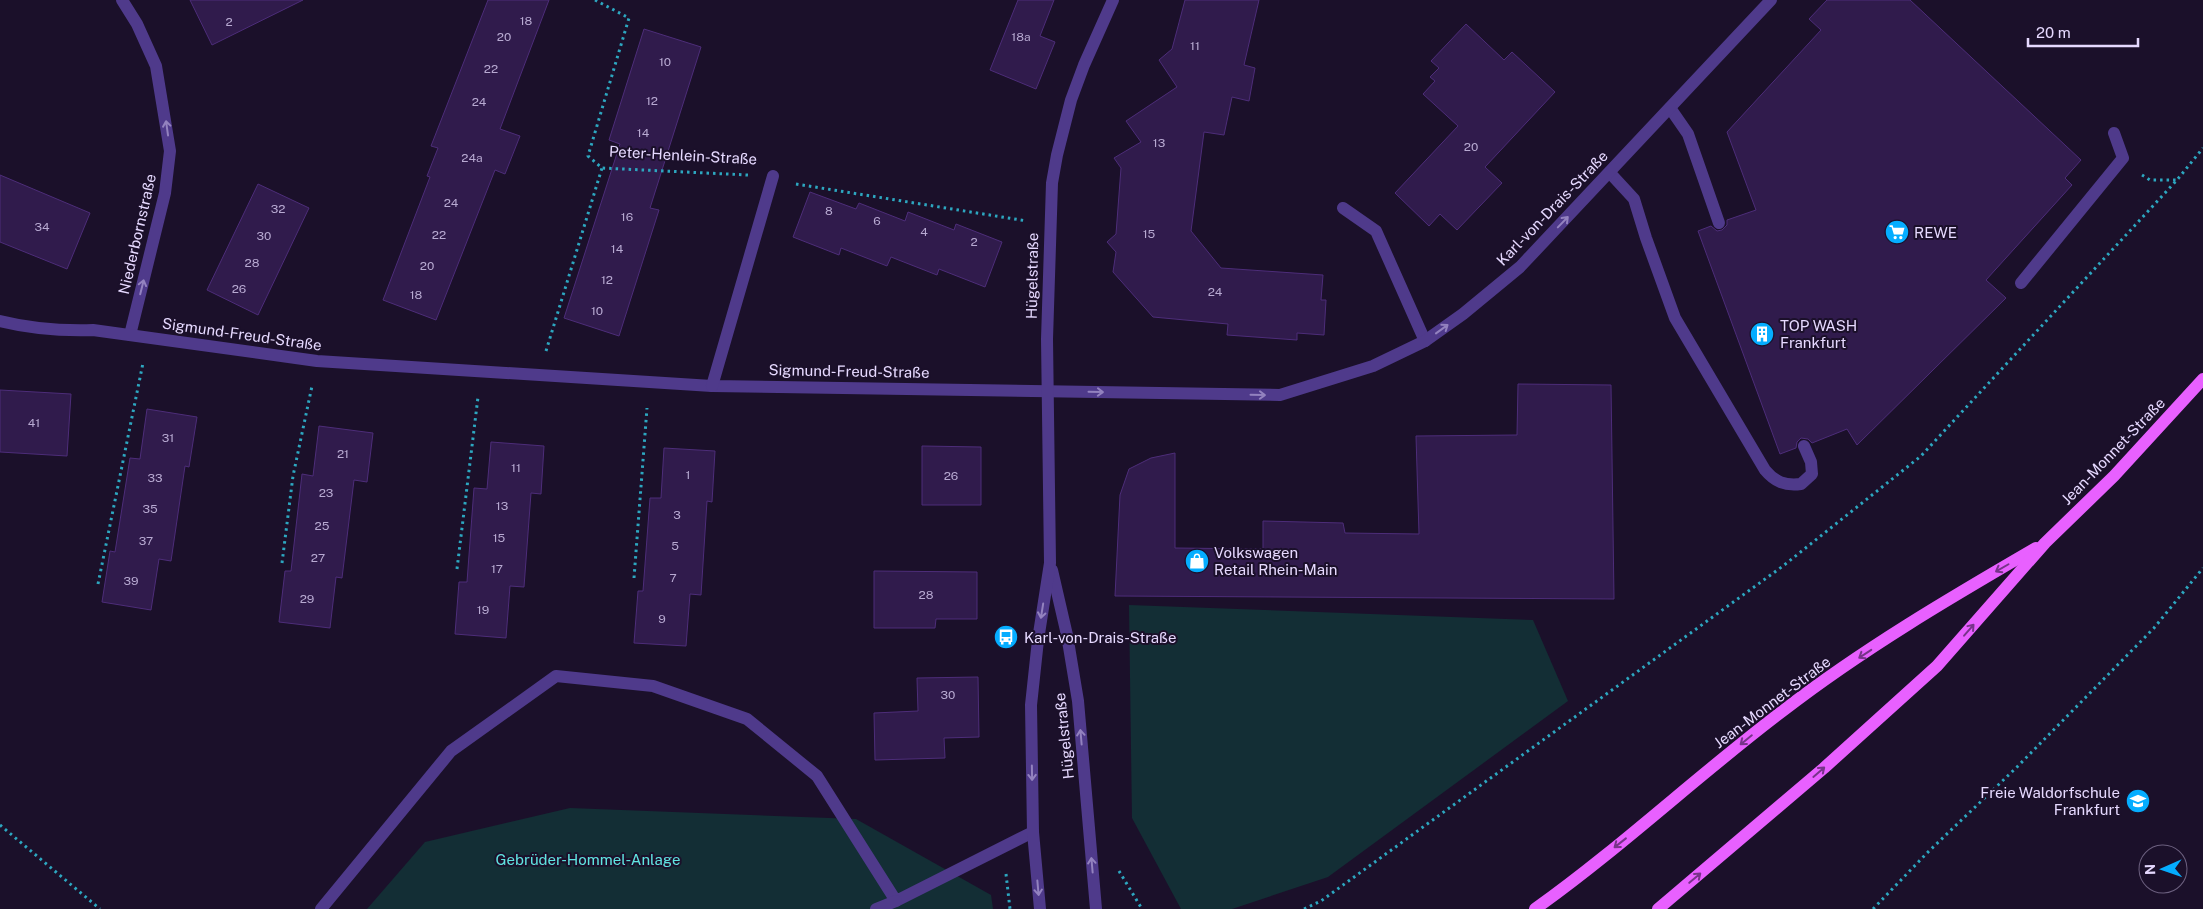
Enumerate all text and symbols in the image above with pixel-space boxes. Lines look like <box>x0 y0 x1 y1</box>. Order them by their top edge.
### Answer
house number: 18 <box>520 14 533 28</box>
house number: 2 <box>225 15 233 29</box>
scale bar <box>2028 15 2138 47</box>
text: 20 m <box>2036 24 2071 41</box>
house number: 20 <box>497 30 511 44</box>
house number: 18a <box>1011 30 1031 44</box>
house number: 11 <box>1190 39 1200 53</box>
house number: 10 <box>659 55 671 69</box>
house number: 22 <box>484 62 498 76</box>
house number: 12 <box>646 94 658 108</box>
house number: 24 <box>472 95 487 109</box>
one-way arrow <box>162 120 172 136</box>
house number: 14 <box>637 126 650 140</box>
house number: 13 <box>1153 136 1165 150</box>
house number: 20 <box>1464 140 1478 154</box>
street label: Peter-Henlein-Straße <box>609 143 757 167</box>
street label: Karl-von-Drais-Straße <box>1493 147 1611 269</box>
house number: 24a <box>461 151 483 165</box>
street label: Niederbornstraße <box>115 172 159 296</box>
house number: 24 <box>444 196 459 210</box>
house number: 32 <box>271 202 285 216</box>
house number: 8 <box>825 204 833 218</box>
house number: 16 <box>621 210 633 224</box>
house number: 6 <box>873 214 881 228</box>
one-way arrow <box>1557 215 1569 228</box>
supermarket icon: REWE <box>1884 219 1910 245</box>
house number: 34 <box>34 220 50 234</box>
place label: REWE <box>1914 224 1957 241</box>
house number: 4 <box>920 225 928 239</box>
house number: 15 <box>1143 227 1156 241</box>
house number: 22 <box>432 228 446 242</box>
house number: 30 <box>257 229 271 243</box>
street label: Hügelstraße <box>1023 233 1041 319</box>
house number: 2 <box>970 235 978 249</box>
house number: 14 <box>611 242 624 256</box>
house number: 28 <box>245 256 260 270</box>
house number: 20 <box>420 259 434 273</box>
house number: 12 <box>601 273 613 287</box>
one-way arrow <box>138 280 147 296</box>
house number: 26 <box>232 282 246 296</box>
house number: 24 <box>1208 285 1223 299</box>
house number: 18 <box>410 288 423 302</box>
house number: 10 <box>591 304 603 318</box>
street label: Sigmund-Freud-Straße <box>161 314 323 354</box>
place label: TOP WASH Frankfurt <box>1780 317 1857 351</box>
building icon: TOP WASH Frankfurt <box>1749 321 1775 347</box>
one-way arrow <box>1435 324 1449 334</box>
street label: Sigmund-Freud-Straße <box>768 361 930 381</box>
one-way arrow <box>1088 387 1104 397</box>
one-way arrow <box>1250 390 1266 400</box>
street label: Jean-Monnet-Straße <box>2058 394 2168 508</box>
house number: 41 <box>28 416 40 430</box>
house number: 31 <box>162 431 174 445</box>
house number: 21 <box>337 447 349 461</box>
house number: 11 <box>511 461 521 475</box>
house number: 1 <box>686 468 690 482</box>
house number: 26 <box>944 469 958 483</box>
house number: 33 <box>147 471 163 485</box>
house number: 23 <box>319 486 333 500</box>
house number: 13 <box>496 499 508 513</box>
house number: 35 <box>142 502 158 516</box>
house number: 3 <box>673 508 681 522</box>
house number: 25 <box>315 519 330 533</box>
house number: 15 <box>493 531 506 545</box>
house number: 37 <box>139 534 153 548</box>
house number: 5 <box>671 539 679 553</box>
place label: Volkswagen Retail Rhein-Main <box>1214 544 1337 578</box>
shop icon: Volkswagen Retail Rhein-Main <box>1184 548 1210 574</box>
house number: 27 <box>311 551 325 565</box>
house number: 17 <box>491 562 503 576</box>
one-way arrow <box>1996 563 2010 573</box>
house number: 7 <box>669 571 677 585</box>
house number: 39 <box>124 574 138 588</box>
house number: 28 <box>919 588 934 602</box>
house number: 29 <box>300 592 314 606</box>
one-way arrow <box>1037 602 1047 618</box>
house number: 19 <box>477 603 489 617</box>
house number: 9 <box>658 612 666 626</box>
one-way arrow <box>1964 623 1975 636</box>
bus stop icon: Karl-von-Drais-Straße <box>993 624 1019 650</box>
place label: Karl-von-Drais-Straße <box>1024 629 1176 646</box>
one-way arrow <box>1858 649 1872 659</box>
street label: Jean-Monnet-Straße <box>1710 653 1834 751</box>
house number: 30 <box>941 688 955 702</box>
street label: Hügelstraße <box>1051 692 1077 780</box>
one-way arrow <box>1076 729 1085 745</box>
one-way arrow <box>1740 735 1753 746</box>
one-way arrow <box>1027 764 1037 780</box>
one-way arrow <box>1812 767 1825 778</box>
place label: Freie Waldorfschule Frankfurt <box>1980 784 2120 818</box>
school or university icon: Freie Waldorfschule Frankfurt <box>2125 788 2151 814</box>
one-way arrow <box>1614 837 1627 848</box>
north arrow <box>2138 844 2188 894</box>
park label: Gebrüder-Hommel-Anlage <box>496 851 680 868</box>
one-way arrow <box>1087 857 1097 873</box>
text: N <box>2142 864 2158 875</box>
one-way arrow <box>1689 872 1702 884</box>
one-way arrow <box>1033 880 1043 896</box>

